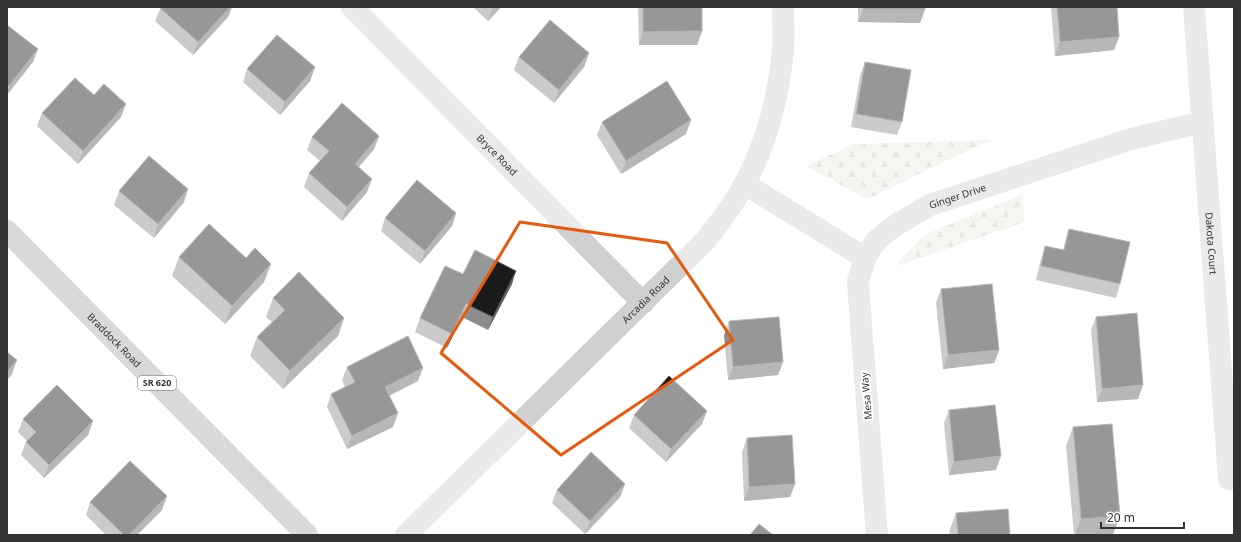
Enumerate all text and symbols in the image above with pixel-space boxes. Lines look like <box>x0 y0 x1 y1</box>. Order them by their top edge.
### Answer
street label: Bryce Road <box>474 131 521 178</box>
street label: Ginger Drive <box>927 180 988 212</box>
street label: Dakota Court <box>1202 212 1221 275</box>
street label: Arcadia Road <box>619 273 673 326</box>
street label: Braddock Road <box>84 310 144 370</box>
street label: Mesa Way <box>857 371 875 420</box>
road number: SR 620 <box>138 376 176 390</box>
scale bar <box>1101 504 1184 530</box>
text: 20 m <box>1107 509 1135 526</box>

